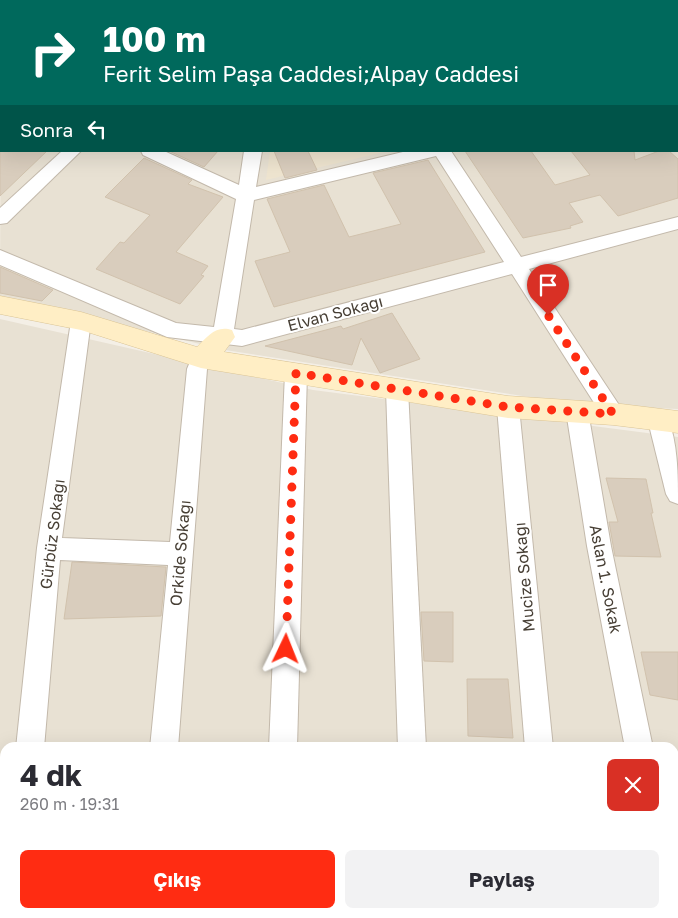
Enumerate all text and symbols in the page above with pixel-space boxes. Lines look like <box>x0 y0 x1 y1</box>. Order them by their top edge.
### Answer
text: 100 m <box>103 18 206 60</box>
icon: right <box>20 20 85 85</box>
text: Ferit Selim Paşa Caddesi;Alpay Caddesi <box>103 60 519 87</box>
icon: left <box>83 115 111 143</box>
text: Sonra <box>20 118 73 141</box>
pin <box>527 264 569 315</box>
icon: arrive <box>534 271 562 299</box>
street label: Elvan Sokağı <box>285 291 385 335</box>
street label: Gürbüz Sokağı <box>35 478 69 590</box>
street label: Orkide Sokağı <box>165 499 195 607</box>
street label: Mucize Sokağı <box>509 521 539 633</box>
street label: Aslan 1. Sokak <box>586 523 626 635</box>
position arrow <box>259 622 311 674</box>
text: 4 dk <box>20 757 82 793</box>
button: close <box>607 759 659 811</box>
text: 260 m · 19:31 <box>20 794 119 814</box>
button: Çıkış <box>20 850 335 908</box>
button: Paylaş <box>345 850 659 908</box>

